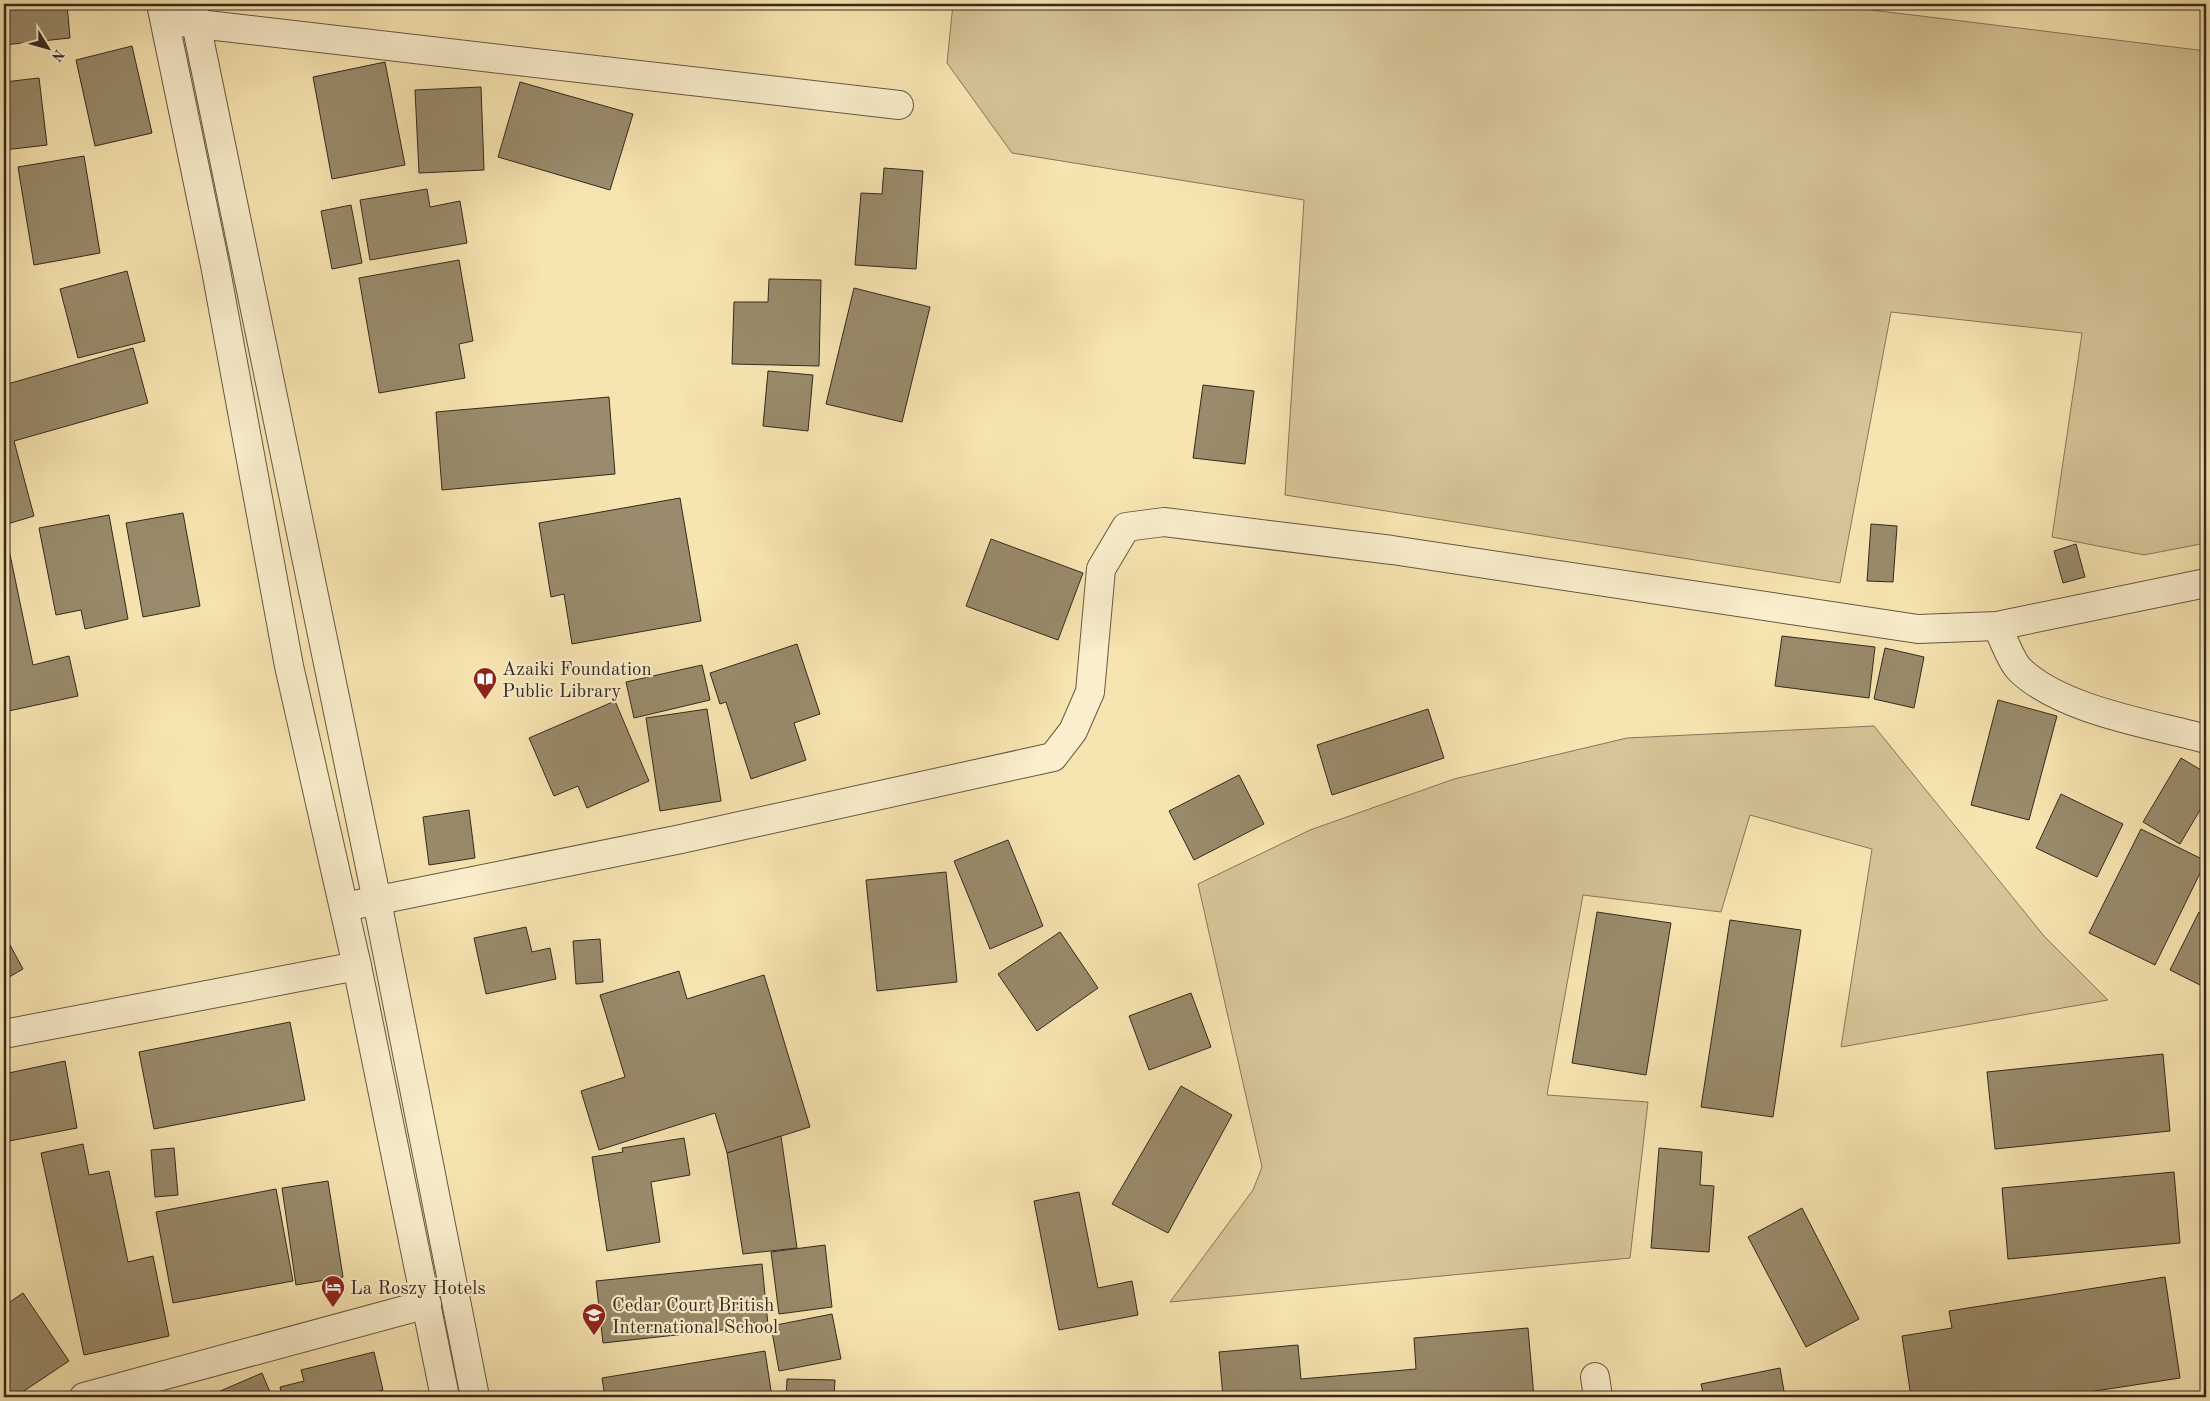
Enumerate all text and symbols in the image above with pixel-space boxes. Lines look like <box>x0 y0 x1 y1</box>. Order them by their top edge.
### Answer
north arrow <box>22 22 72 72</box>
text: N <box>49 47 66 64</box>
place label: Azaiki Foundation Public Library <box>502 661 652 702</box>
library icon: Azaiki Foundation Public Library <box>472 666 498 700</box>
hotel icon: La Roszy Hotels <box>320 1274 346 1308</box>
place label: La Roszy Hotels <box>350 1280 486 1299</box>
place label: Cedar Court British International School <box>612 1297 778 1338</box>
school or university icon: Cedar Court British International School <box>581 1302 607 1336</box>

